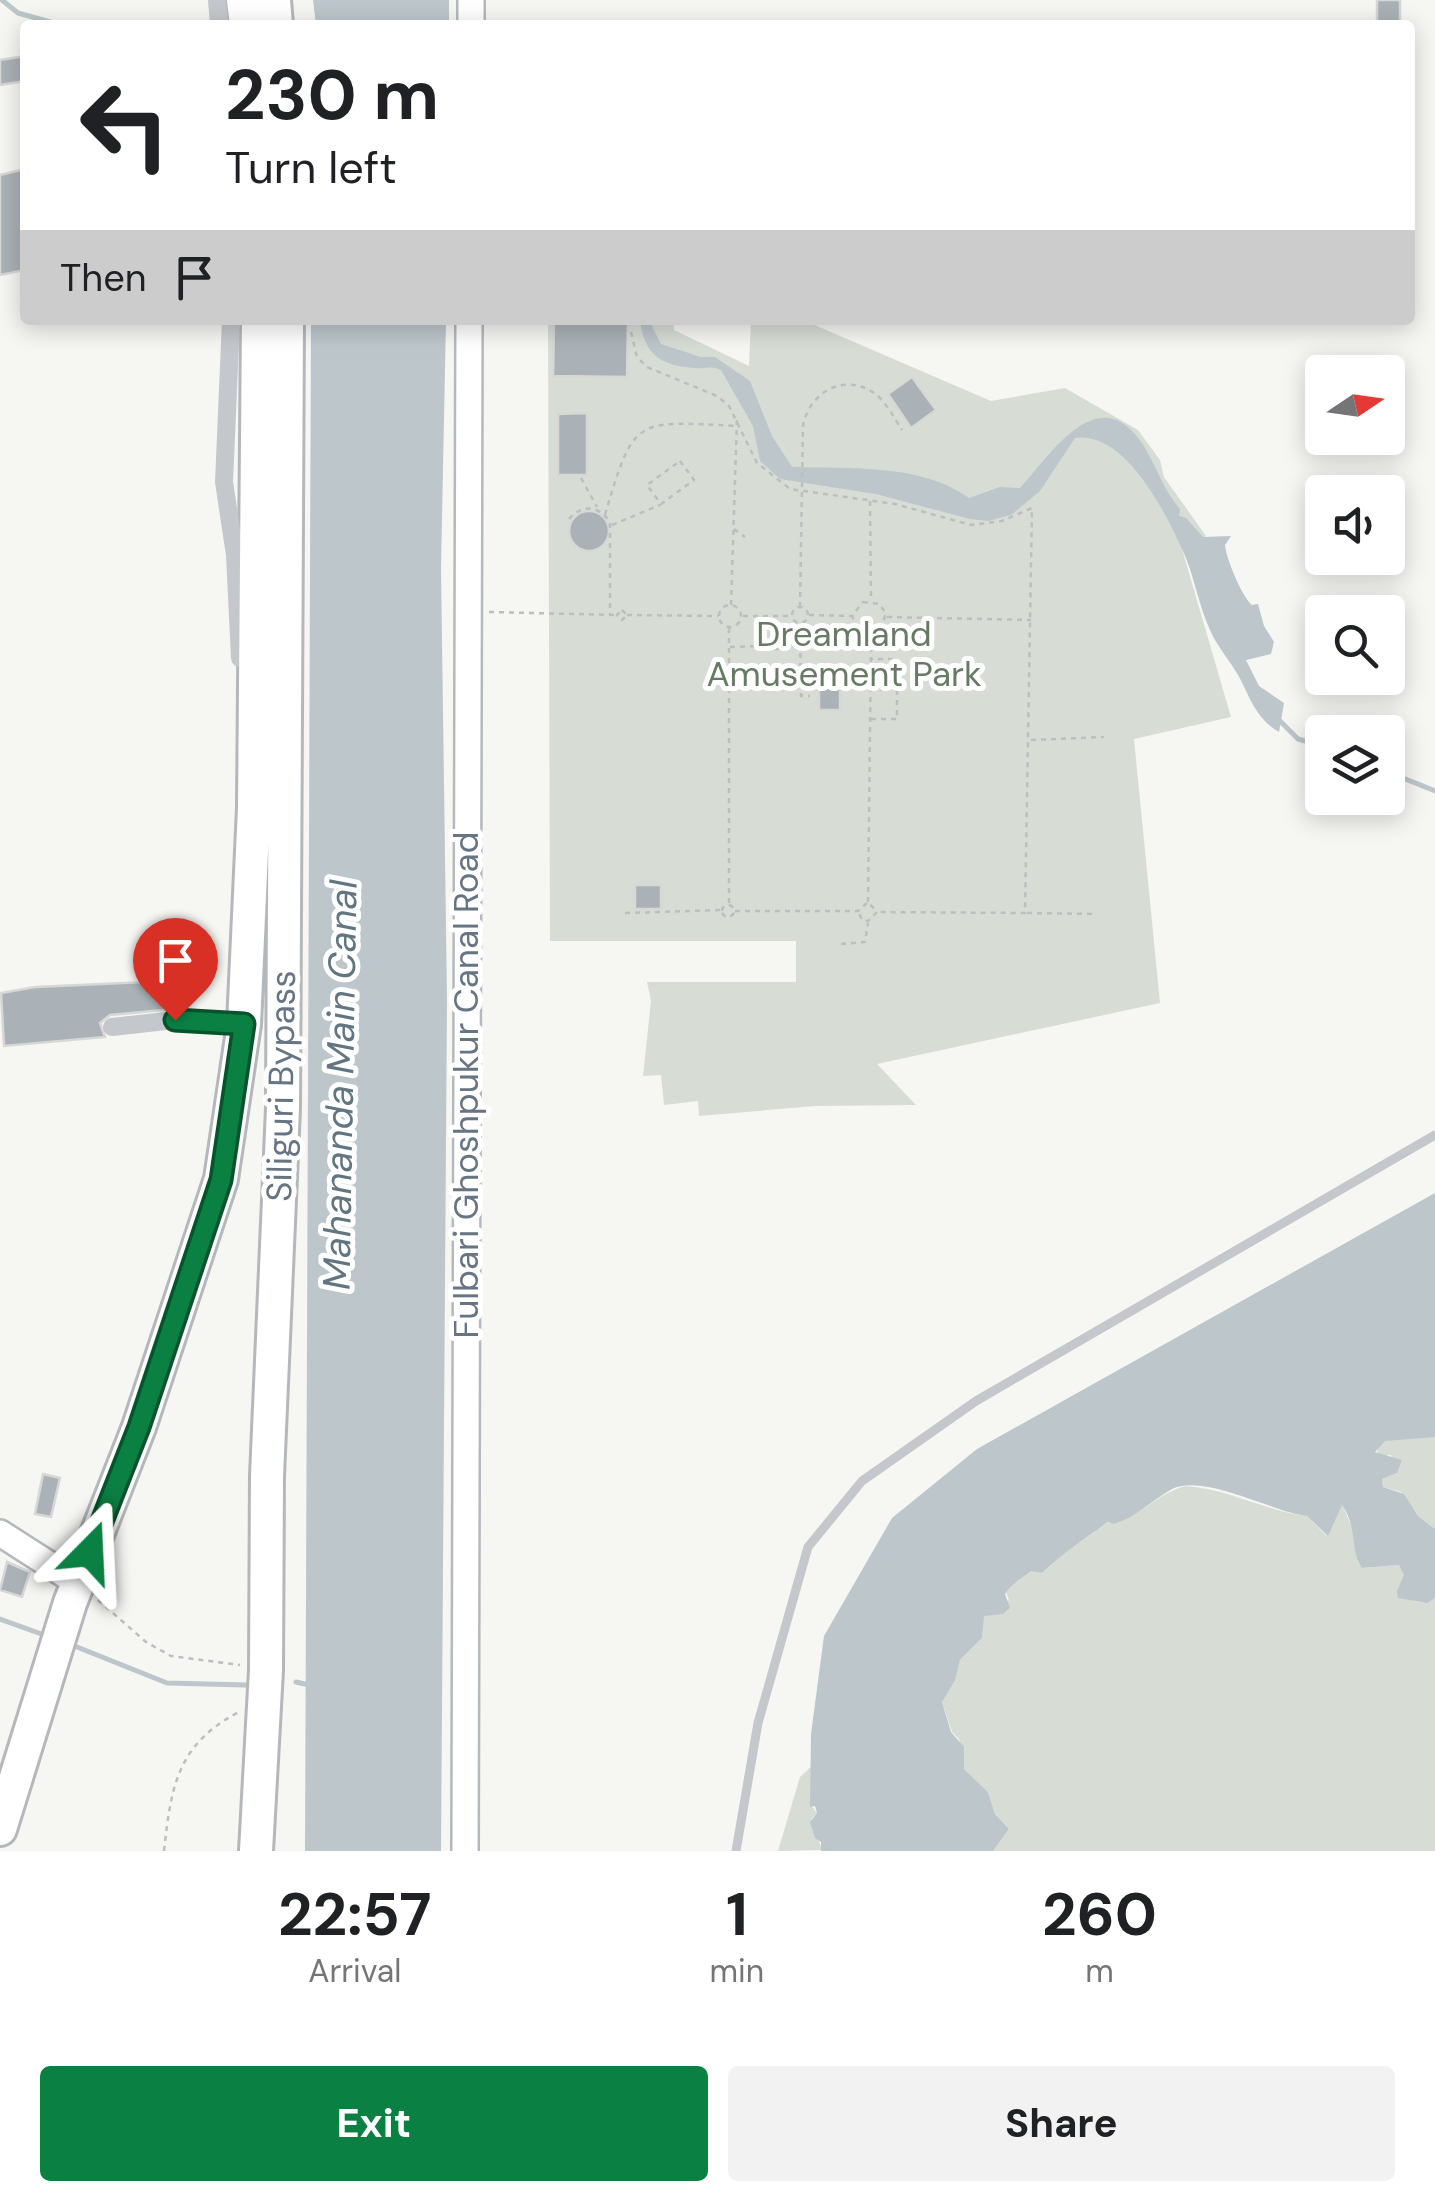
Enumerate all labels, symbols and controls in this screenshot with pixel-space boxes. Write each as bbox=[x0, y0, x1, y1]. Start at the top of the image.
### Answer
text: 230 m bbox=[225, 50, 439, 141]
icon: left bbox=[60, 60, 190, 190]
text: Turn left bbox=[225, 138, 397, 197]
icon: arrive bbox=[167, 250, 222, 305]
text: Then bbox=[60, 253, 147, 303]
north arrow bbox=[1305, 355, 1405, 455]
map controls bbox=[1305, 355, 1405, 815]
button: sound bbox=[1305, 475, 1405, 575]
button: search bbox=[1305, 595, 1405, 695]
park label: Dreamland Amusement Park bbox=[706, 611, 982, 697]
button: layers bbox=[1305, 715, 1405, 815]
street label: Fulbari Ghoshpukur Canal Road bbox=[443, 831, 489, 1339]
water label: Mahananda Main Canal bbox=[311, 879, 369, 1290]
pin bbox=[133, 918, 218, 1021]
icon: arrive bbox=[148, 933, 203, 988]
street label: Siliguri Bypass bbox=[256, 970, 306, 1202]
position arrow bbox=[38, 1500, 142, 1604]
text: 22:57 bbox=[278, 1875, 432, 1954]
text: 1 bbox=[726, 1875, 748, 1954]
text: 260 bbox=[1042, 1875, 1157, 1954]
text: Arrival bbox=[308, 1950, 401, 1992]
text: min bbox=[710, 1950, 764, 1992]
text: m bbox=[1085, 1950, 1114, 1992]
button: Exit bbox=[40, 2066, 708, 2181]
button: Share bbox=[728, 2066, 1395, 2181]

